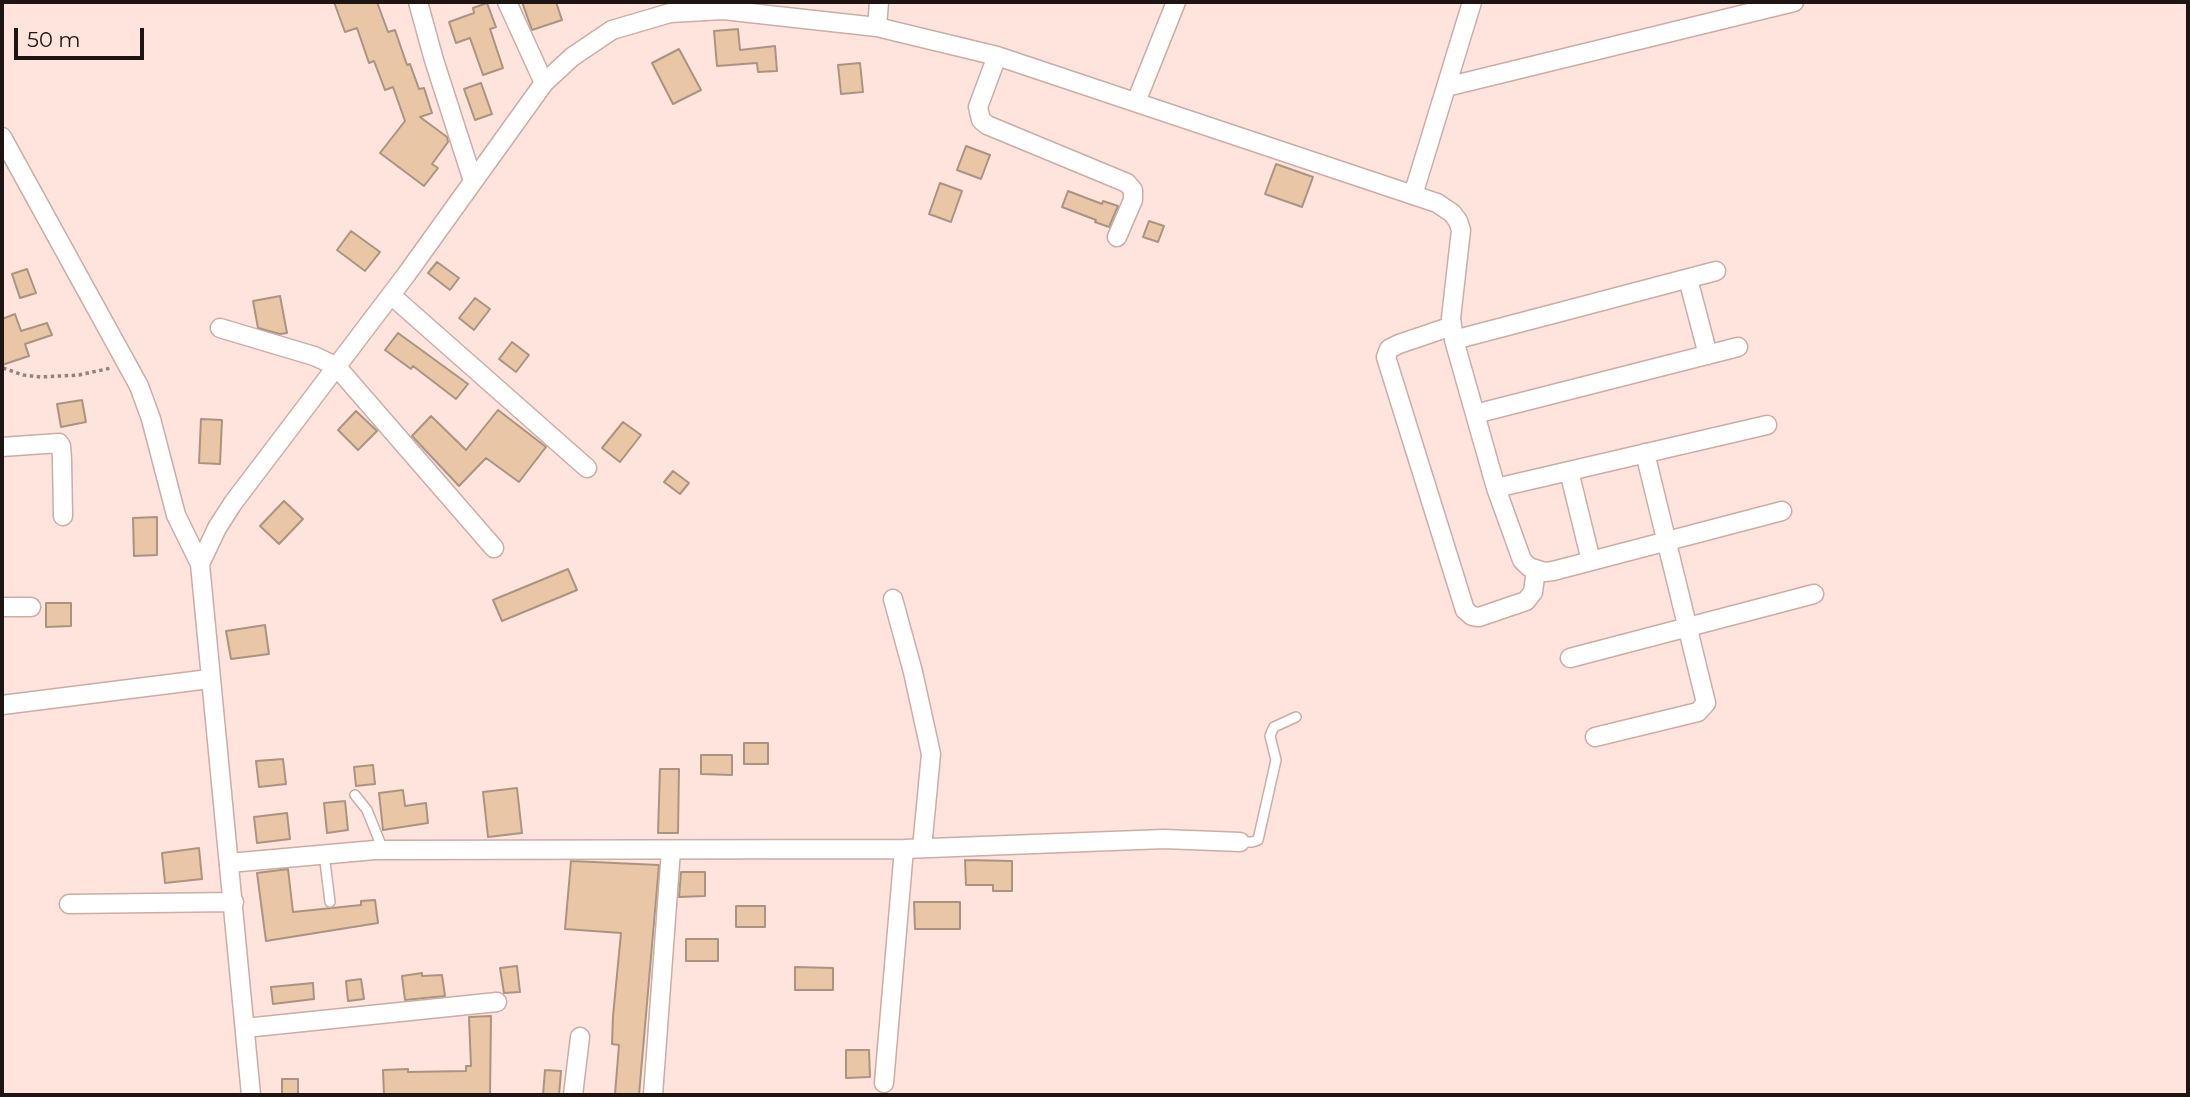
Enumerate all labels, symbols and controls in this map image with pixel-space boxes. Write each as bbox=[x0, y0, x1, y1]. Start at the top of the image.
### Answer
scale bar bbox=[18, 14, 147, 58]
text: 50 m bbox=[27, 27, 81, 52]

